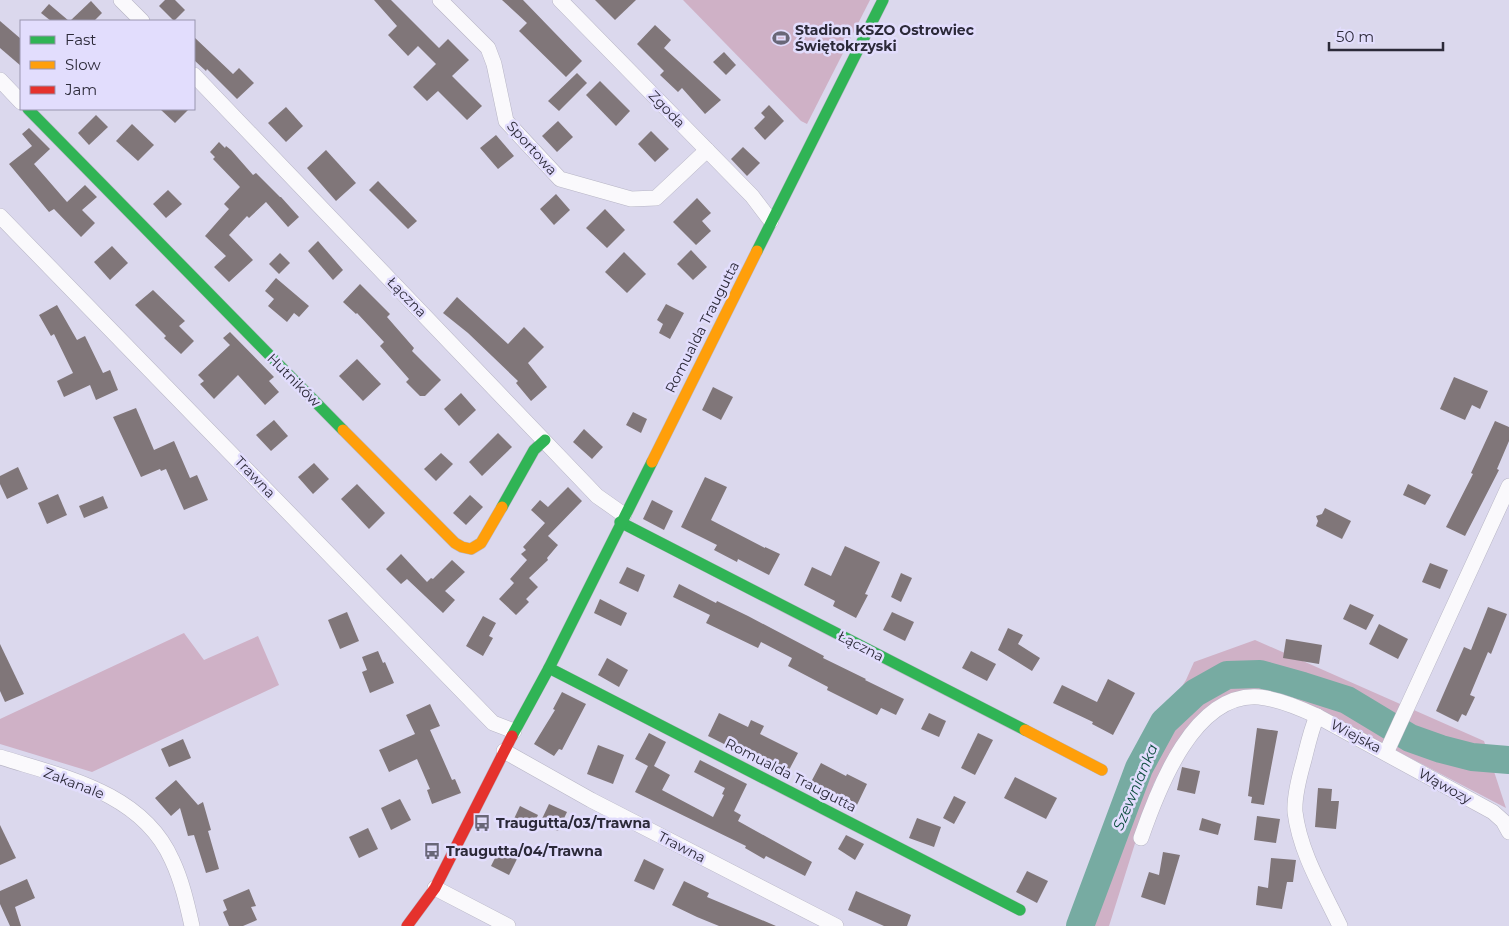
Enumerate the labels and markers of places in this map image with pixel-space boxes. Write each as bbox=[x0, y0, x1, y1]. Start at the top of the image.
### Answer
place label: Stadion KSZO Ostrowiec Świętokrzyski bbox=[795, 21, 975, 55]
sports icon: Stadion KSZO Ostrowiec Świętokrzyski bbox=[771, 28, 791, 48]
bus stop icon: Traugutta/03/Trawna bbox=[472, 813, 492, 833]
place label: Traugutta/03/Trawna bbox=[496, 814, 651, 832]
bus stop icon: Traugutta/04/Trawna bbox=[422, 841, 442, 861]
place label: Traugutta/04/Trawna bbox=[446, 842, 603, 860]

